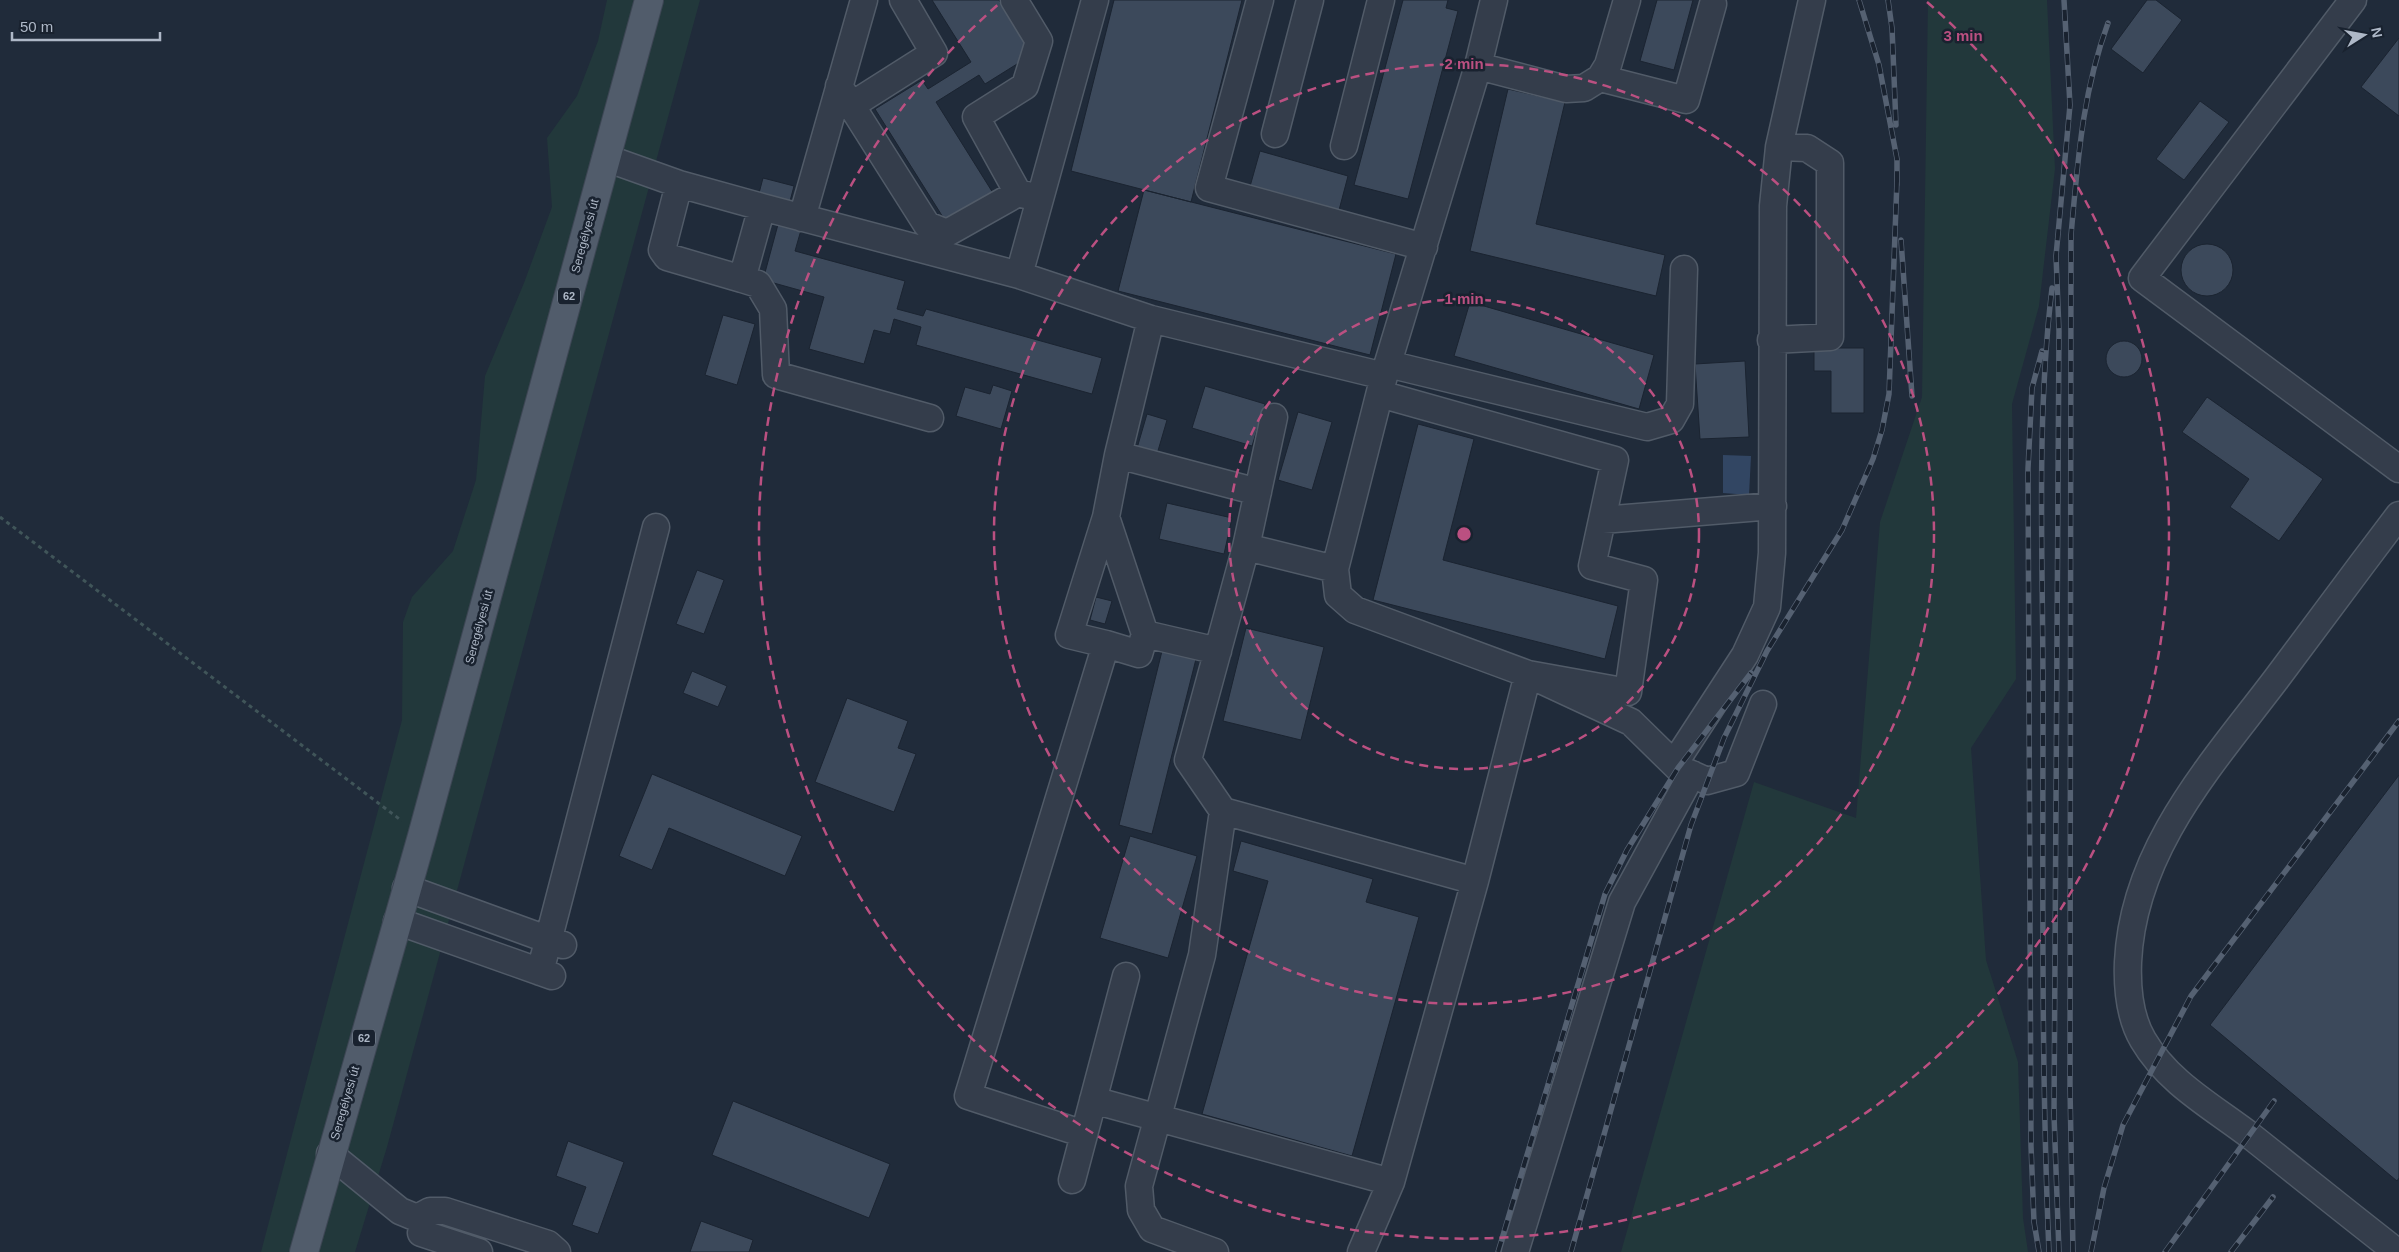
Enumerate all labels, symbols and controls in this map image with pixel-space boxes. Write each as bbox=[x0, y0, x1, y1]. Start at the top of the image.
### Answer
scale bar bbox=[12, 10, 160, 42]
north arrow bbox=[2339, 10, 2389, 60]
text: 50 m bbox=[20, 18, 53, 35]
text: N bbox=[2368, 26, 2386, 39]
text: 3 min bbox=[1943, 27, 1983, 44]
text: 2 min bbox=[1444, 55, 1484, 72]
street label: Seregélyesi út bbox=[568, 197, 602, 275]
road number: 62 bbox=[558, 288, 580, 304]
text: 1 min bbox=[1444, 290, 1484, 307]
centre of rings bbox=[1455, 525, 1473, 543]
street label: Seregélyesi út bbox=[462, 588, 496, 666]
road number: 62 bbox=[353, 1030, 375, 1046]
street label: Seregélyesi út bbox=[328, 1064, 362, 1141]

